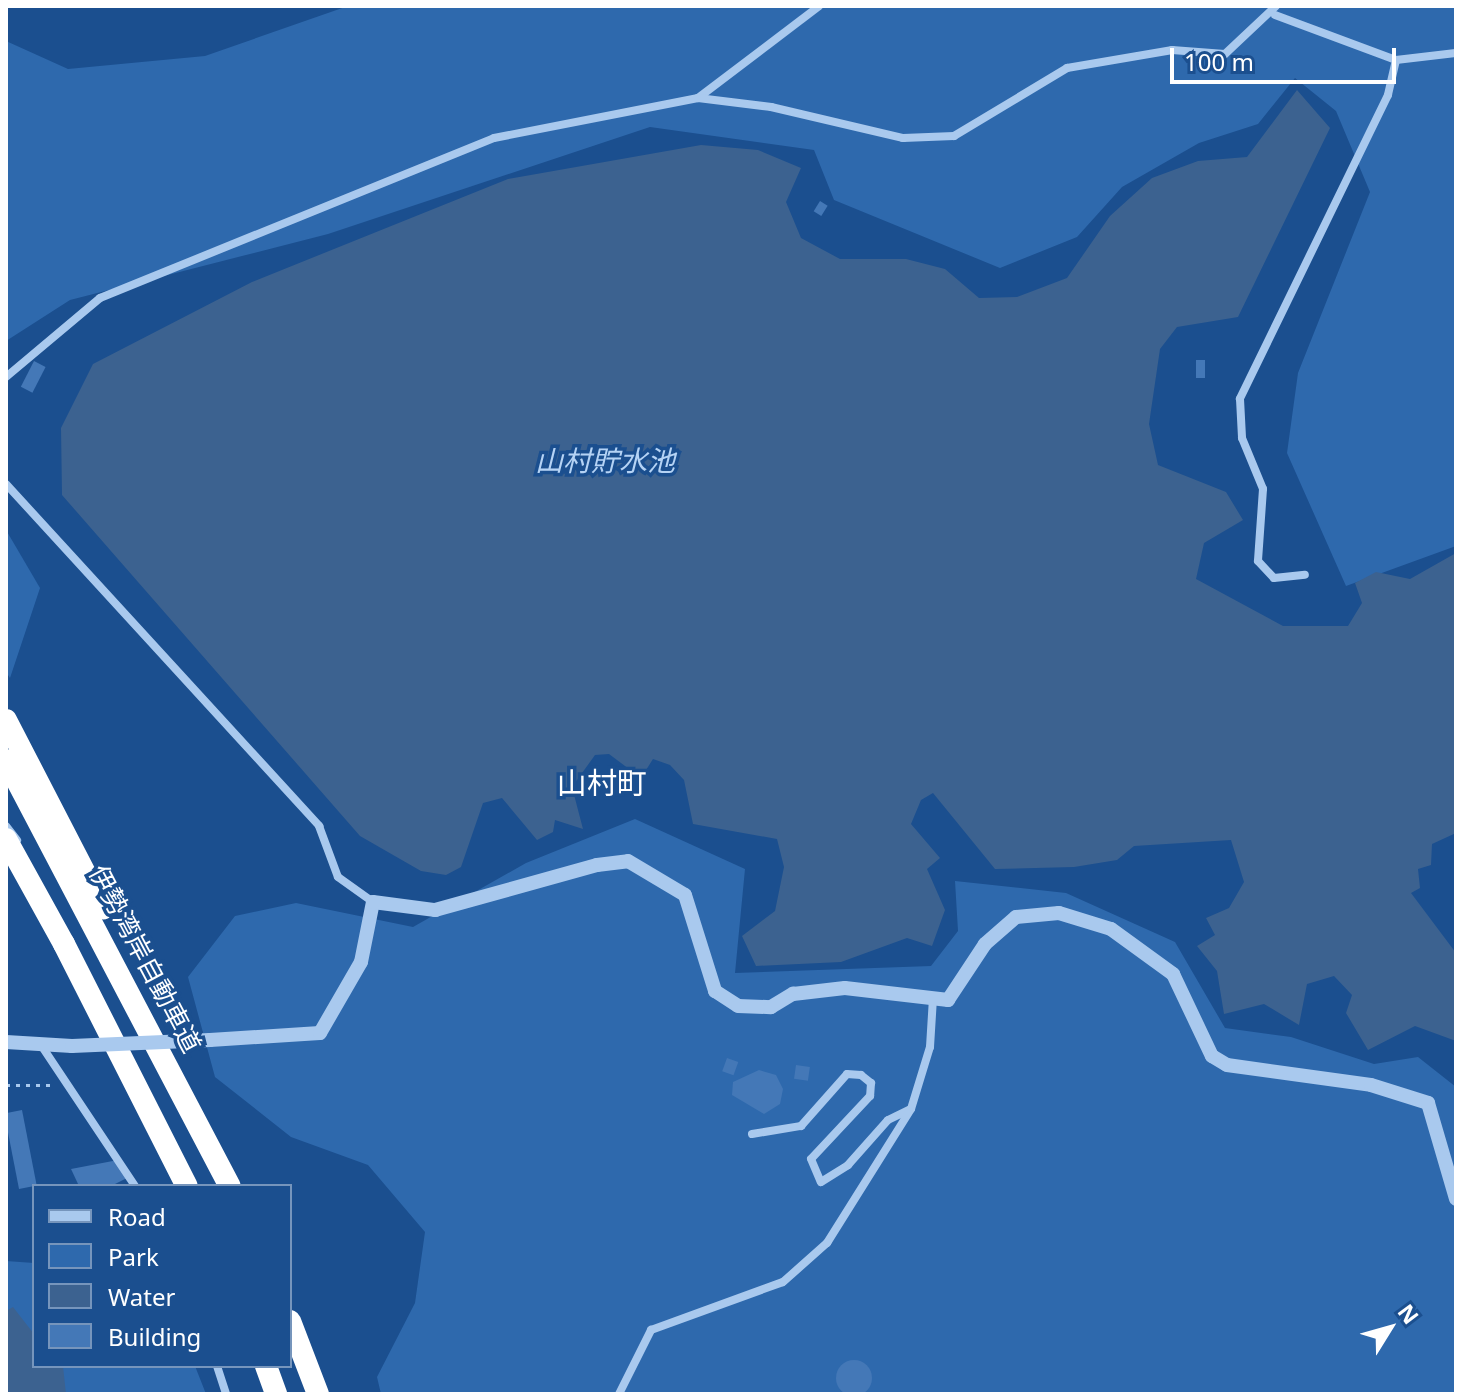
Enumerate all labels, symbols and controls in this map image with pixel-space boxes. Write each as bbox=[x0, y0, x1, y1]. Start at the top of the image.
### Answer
scale bar bbox=[1174, 32, 1400, 82]
text: 100 m bbox=[1184, 45, 1254, 78]
water label: 山村貯水池 bbox=[535, 443, 675, 477]
district label: 山村町 bbox=[557, 765, 647, 801]
street label: 伊勢湾岸自動車道 bbox=[82, 860, 208, 1058]
legend bbox=[32, 1184, 292, 1368]
text: Road bbox=[108, 1200, 166, 1233]
text: Park bbox=[108, 1240, 159, 1273]
text: Water bbox=[108, 1280, 175, 1313]
north arrow bbox=[1350, 1288, 1430, 1368]
text: N bbox=[1392, 1297, 1427, 1330]
text: Building bbox=[108, 1320, 201, 1353]

